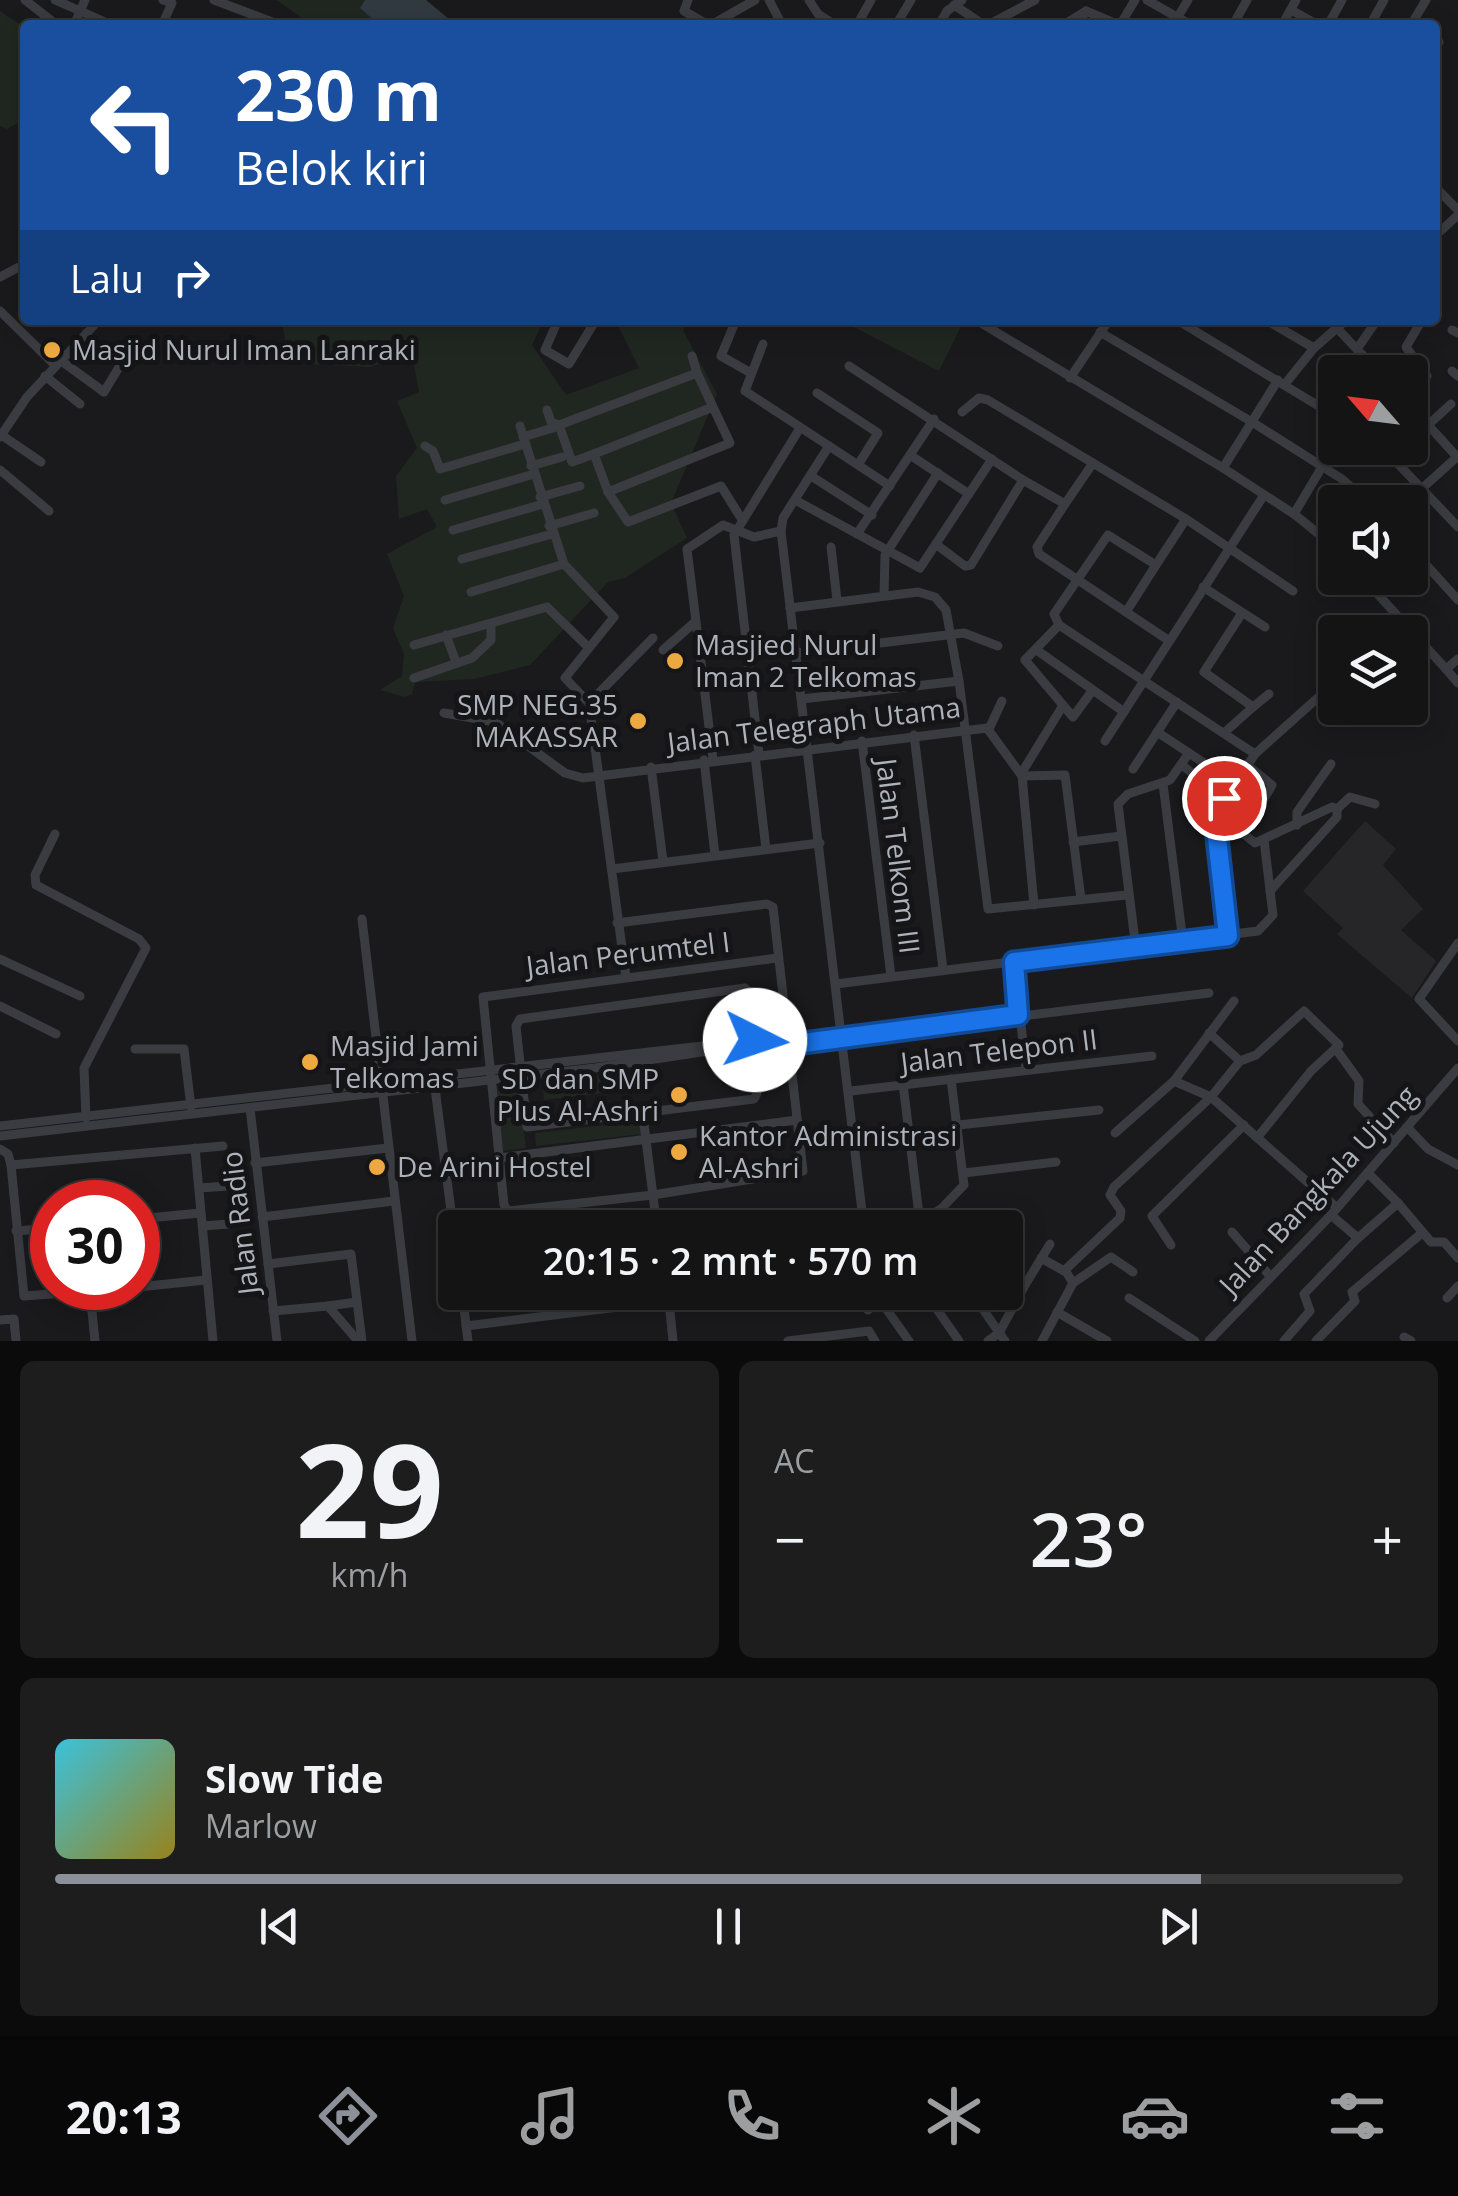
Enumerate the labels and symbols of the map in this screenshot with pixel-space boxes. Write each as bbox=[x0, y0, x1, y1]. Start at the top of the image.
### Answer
place label: Masjid Nurul Iman Lanraki bbox=[72, 330, 416, 368]
marker: Masjid Nurul Iman Lanraki bbox=[41, 339, 63, 361]
north arrow bbox=[1318, 355, 1428, 465]
place label: Masjied Nurul Iman 2 Telkomas bbox=[695, 625, 917, 695]
marker: Masjied Nurul Iman 2 Telkomas bbox=[664, 650, 686, 672]
place label: SMP NEG.35 MAKASSAR bbox=[457, 685, 618, 755]
street label: Jalan Telegraph Utama bbox=[662, 687, 963, 761]
marker: SMP NEG.35 MAKASSAR bbox=[627, 710, 649, 732]
street label: Jalan Telkom III bbox=[868, 753, 930, 956]
pin bbox=[1182, 756, 1267, 841]
street label: Jalan Perumtel I bbox=[521, 922, 732, 985]
position arrow bbox=[703, 988, 807, 1092]
street label: Jalan Telepon II bbox=[895, 1019, 1100, 1081]
place label: Masjid Jami Telkomas bbox=[330, 1026, 479, 1096]
marker: Masjid Jami Telkomas bbox=[299, 1051, 321, 1073]
place label: SD dan SMP Plus Al-Ashri bbox=[497, 1059, 659, 1129]
street label: Jalan Bangkala Ujung bbox=[1208, 1076, 1424, 1304]
marker: SD dan SMP Plus Al-Ashri bbox=[668, 1084, 690, 1106]
place label: Kantor Administrasi Al-Ashri bbox=[699, 1116, 957, 1186]
marker: Kantor Administrasi Al-Ashri bbox=[668, 1141, 690, 1163]
place label: De Arini Hostel bbox=[397, 1147, 592, 1185]
street label: Jalan Radio bbox=[211, 1149, 267, 1300]
marker: De Arini Hostel bbox=[366, 1156, 388, 1178]
speed limit sign: 30 bbox=[30, 1180, 160, 1310]

